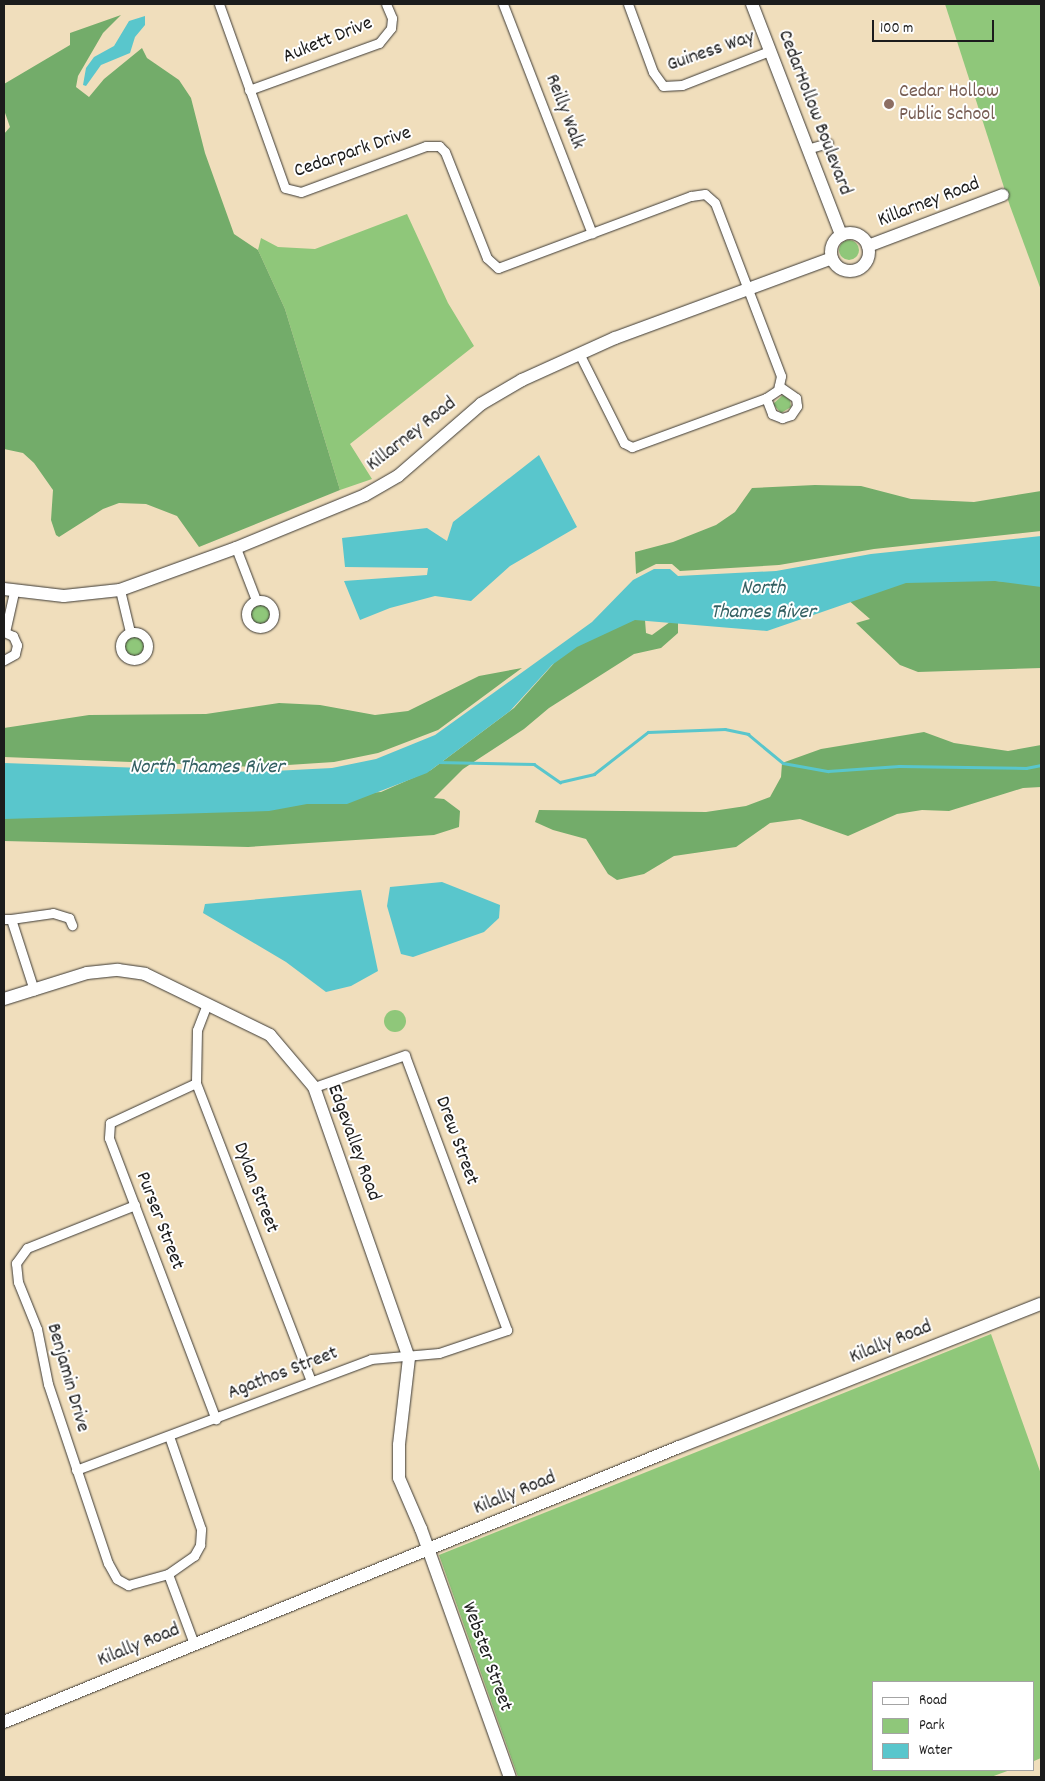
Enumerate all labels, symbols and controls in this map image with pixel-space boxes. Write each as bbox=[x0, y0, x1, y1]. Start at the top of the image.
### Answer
scale bar bbox=[875, 10, 998, 42]
street label: Aukett Drive bbox=[280, 12, 376, 70]
text: 100 m bbox=[880, 18, 913, 40]
street label: Guiness Way bbox=[664, 26, 758, 78]
street label: CedarHollow Boulevard bbox=[771, 27, 857, 199]
street label: Reilly Walk bbox=[539, 71, 589, 153]
place label: Cedar Hollow Public School bbox=[899, 80, 999, 127]
marker: Cedar Hollow Public School bbox=[883, 98, 895, 110]
street label: Cedarpark Drive bbox=[291, 122, 415, 184]
street label: Killarney Road bbox=[875, 173, 983, 233]
street label: Killarney Road bbox=[362, 393, 462, 477]
water label: North Thames River bbox=[710, 576, 816, 626]
water label: North Thames River bbox=[130, 755, 284, 781]
street label: Edgevalley Road bbox=[321, 1082, 385, 1204]
street label: Drew Street bbox=[429, 1093, 483, 1189]
street label: Dylan Street bbox=[227, 1139, 283, 1237]
street label: Purser Street bbox=[129, 1169, 189, 1273]
street label: Kilally Road bbox=[846, 1316, 936, 1370]
street label: Benjamin Drive bbox=[40, 1321, 94, 1435]
street label: Agathos Street bbox=[225, 1342, 341, 1406]
street label: Kilally Road bbox=[470, 1467, 560, 1521]
street label: Webster Street bbox=[455, 1599, 517, 1715]
street label: Kilally Road bbox=[94, 1619, 184, 1673]
legend bbox=[872, 1681, 1035, 1771]
text: Road bbox=[919, 1690, 947, 1712]
text: Park bbox=[919, 1715, 945, 1737]
text: Water bbox=[919, 1740, 952, 1762]

